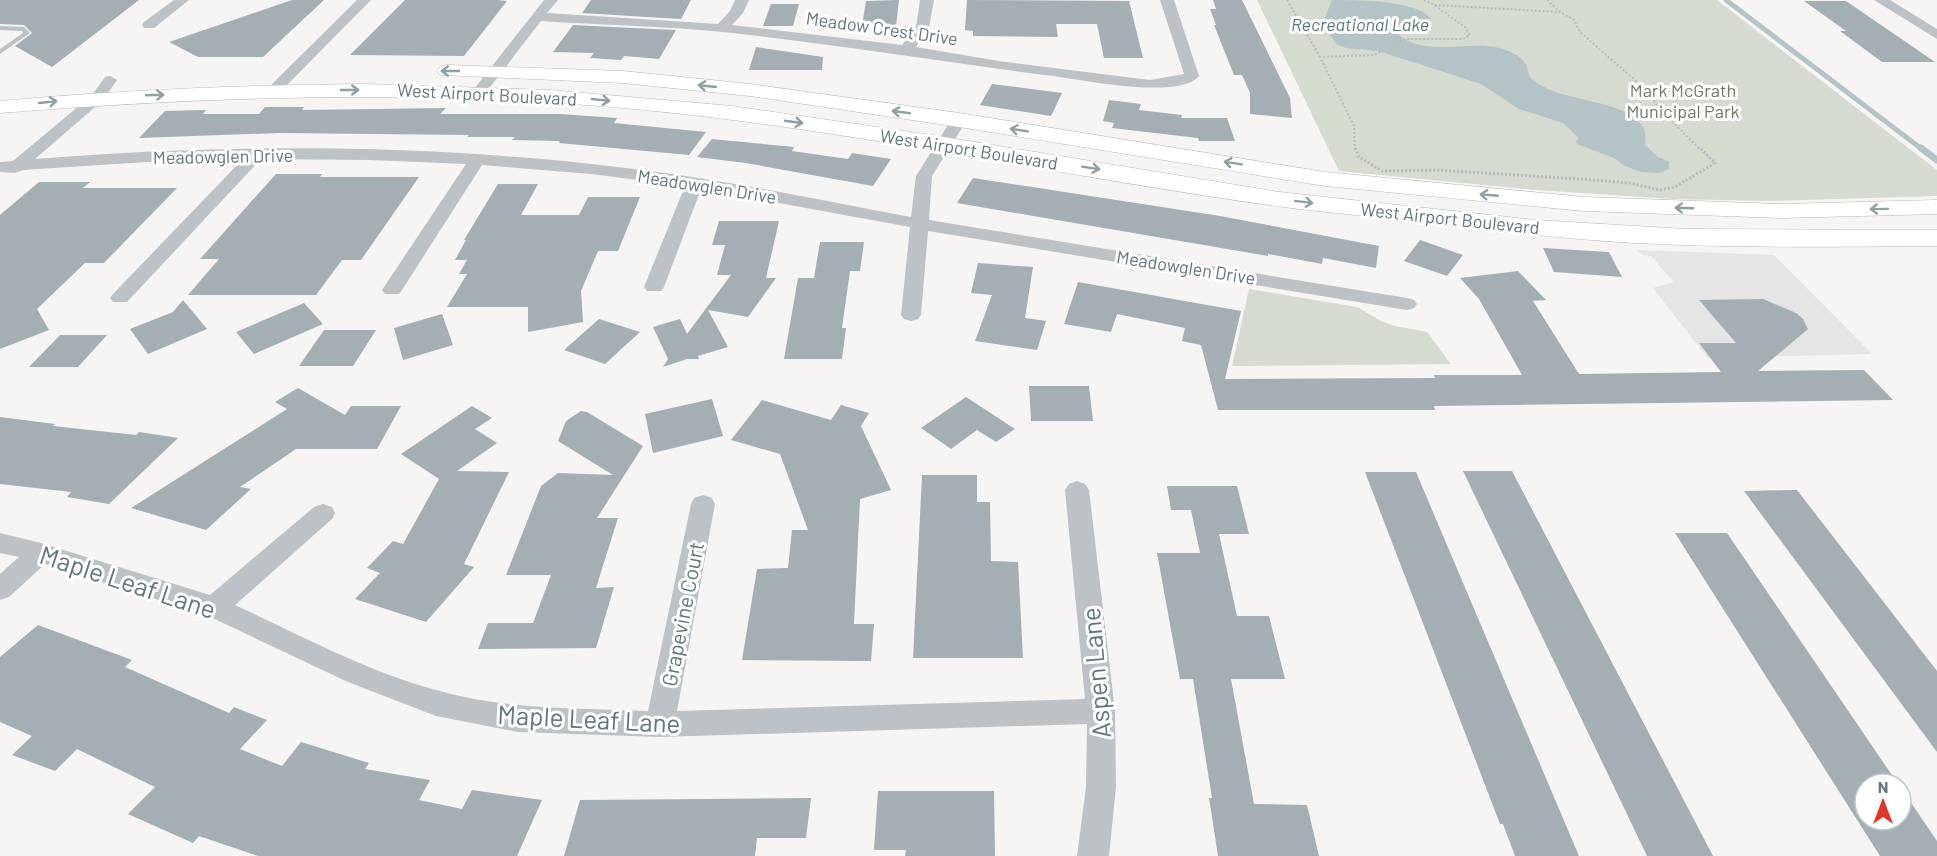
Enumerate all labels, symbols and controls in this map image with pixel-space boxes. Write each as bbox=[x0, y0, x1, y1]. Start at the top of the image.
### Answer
street label: Meadow Crest Drive bbox=[805, 6, 959, 50]
water label: Recreational Lake bbox=[1291, 13, 1429, 35]
one-way arrow bbox=[441, 65, 461, 77]
street label: West Airport Boulevard bbox=[397, 78, 577, 110]
park label: Mark McGrath Municipal Park bbox=[1626, 79, 1740, 122]
one-way arrow bbox=[698, 80, 718, 91]
one-way arrow bbox=[340, 84, 360, 96]
one-way arrow bbox=[145, 90, 165, 101]
one-way arrow bbox=[590, 95, 610, 106]
one-way arrow bbox=[38, 96, 58, 107]
one-way arrow bbox=[891, 106, 911, 117]
one-way arrow bbox=[784, 117, 804, 128]
street label: West Airport Boulevard bbox=[878, 124, 1060, 174]
one-way arrow bbox=[1010, 124, 1030, 135]
street label: Meadowglen Drive bbox=[153, 144, 293, 168]
one-way arrow bbox=[1224, 157, 1244, 168]
one-way arrow bbox=[1080, 163, 1100, 174]
street label: Meadowglen Drive bbox=[636, 164, 778, 208]
one-way arrow bbox=[1480, 189, 1500, 200]
one-way arrow bbox=[1294, 196, 1314, 207]
street label: West Airport Boulevard bbox=[1359, 198, 1541, 238]
one-way arrow bbox=[1674, 202, 1694, 214]
one-way arrow bbox=[1869, 203, 1889, 214]
street label: Meadowglen Drive bbox=[1115, 245, 1257, 289]
street label: Maple Leaf Lane bbox=[36, 538, 220, 624]
street label: Grapevine Court bbox=[656, 540, 708, 688]
street label: Aspen Lane bbox=[1074, 606, 1116, 740]
street label: Maple Leaf Lane bbox=[497, 698, 681, 738]
north arrow bbox=[1853, 772, 1913, 832]
text: N bbox=[1878, 777, 1888, 796]

